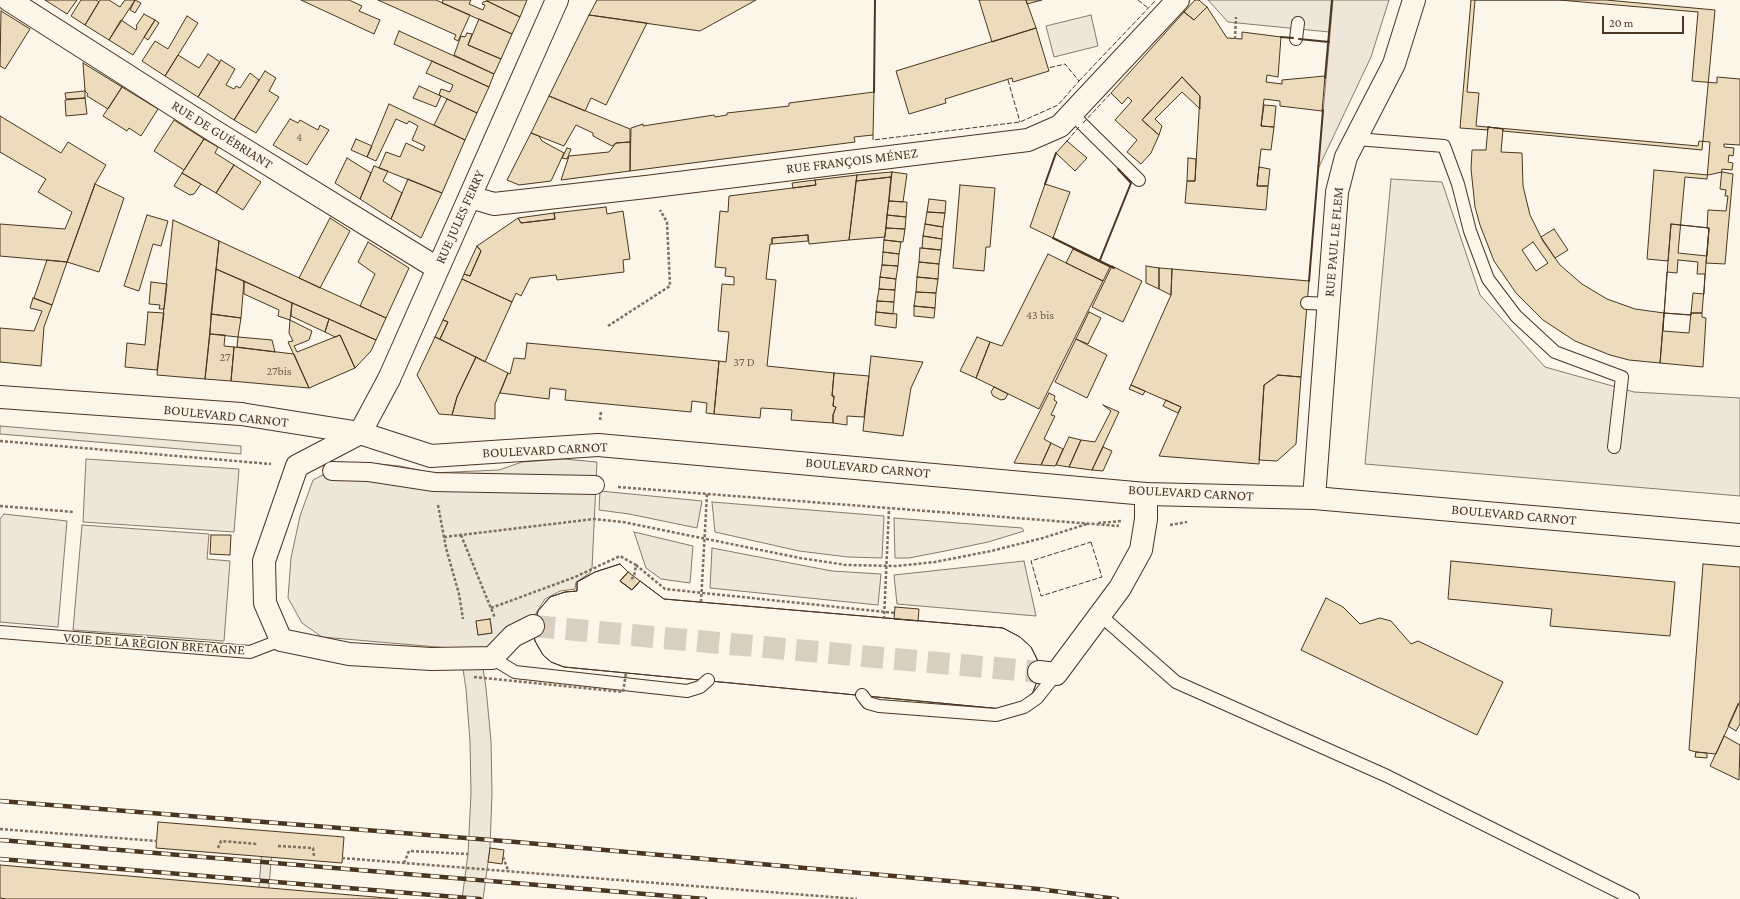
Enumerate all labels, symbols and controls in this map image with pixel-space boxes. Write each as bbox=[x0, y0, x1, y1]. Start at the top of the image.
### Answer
scale bar bbox=[1604, 8, 1686, 34]
text: 20 m bbox=[1609, 16, 1633, 30]
street label: RUE DE GUÉBRIANT bbox=[168, 97, 276, 173]
house number: 4 bbox=[296, 130, 302, 144]
street label: RUE FRANÇOIS MÉNEZ bbox=[785, 145, 919, 177]
street label: RUE JULES FERRY bbox=[432, 167, 488, 267]
street label: RUE PAUL LE FLEM bbox=[1321, 186, 1347, 298]
house number: 43 bis bbox=[1026, 308, 1054, 322]
house number: 27 bbox=[219, 350, 231, 364]
house number: 37 D bbox=[733, 355, 755, 369]
house number: 27bis bbox=[266, 364, 292, 378]
street label: BOULEVARD CARNOT bbox=[163, 401, 289, 431]
street label: BOULEVARD CARNOT bbox=[482, 438, 608, 462]
street label: BOULEVARD CARNOT bbox=[805, 454, 931, 482]
street label: BOULEVARD CARNOT bbox=[1128, 481, 1254, 505]
street label: BOULEVARD CARNOT bbox=[1451, 501, 1577, 529]
street label: VOIE DE LA RÉGION BRETAGNE bbox=[63, 629, 245, 659]

